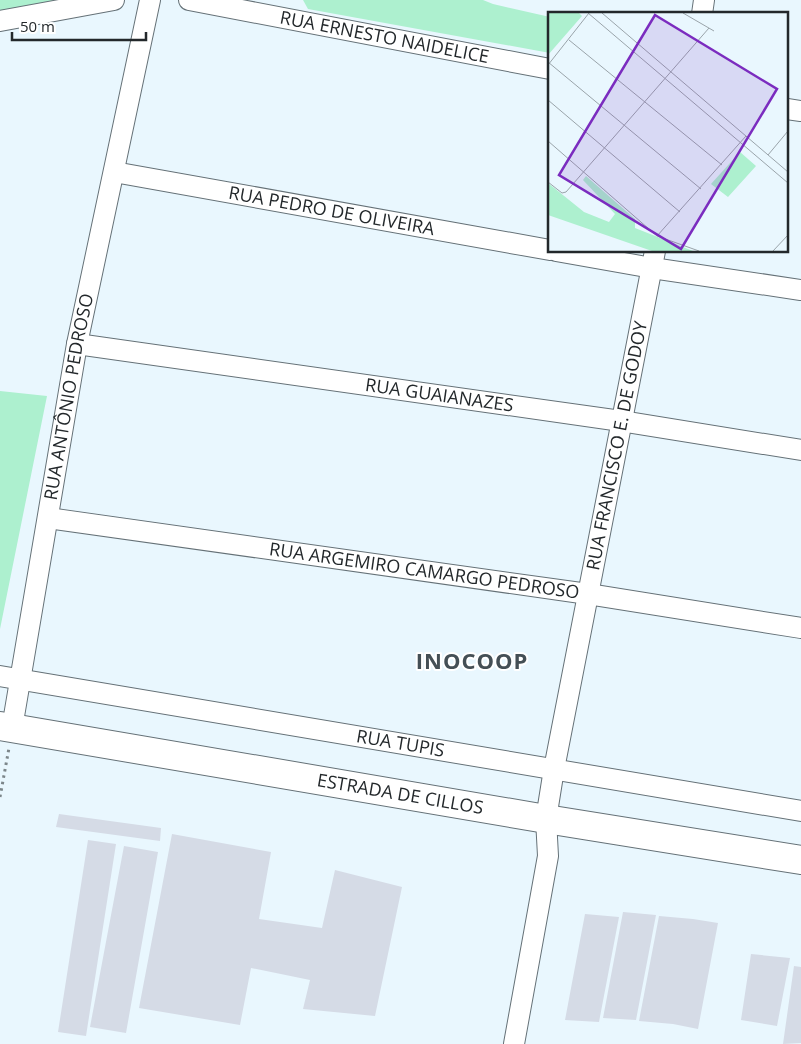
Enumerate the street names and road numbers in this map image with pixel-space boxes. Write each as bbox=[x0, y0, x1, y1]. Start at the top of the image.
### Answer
street label: RUA ERNESTO NAIDELICE bbox=[278, 5, 491, 68]
street label: RUA PEDRO DE OLIVEIRA bbox=[227, 180, 437, 240]
street label: RUA ANTÔNIO PEDROSO bbox=[38, 291, 98, 502]
street label: RUA FRANCISCO E. DE GODOY bbox=[580, 318, 652, 572]
street label: RUA GUAIANAZES bbox=[364, 372, 515, 417]
street label: RUA ARGEMIRO CAMARGO PEDROSO bbox=[268, 536, 581, 604]
street label: RUA TUPIS bbox=[355, 723, 447, 762]
street label: ESTRADA DE CILLOS bbox=[315, 767, 485, 819]

